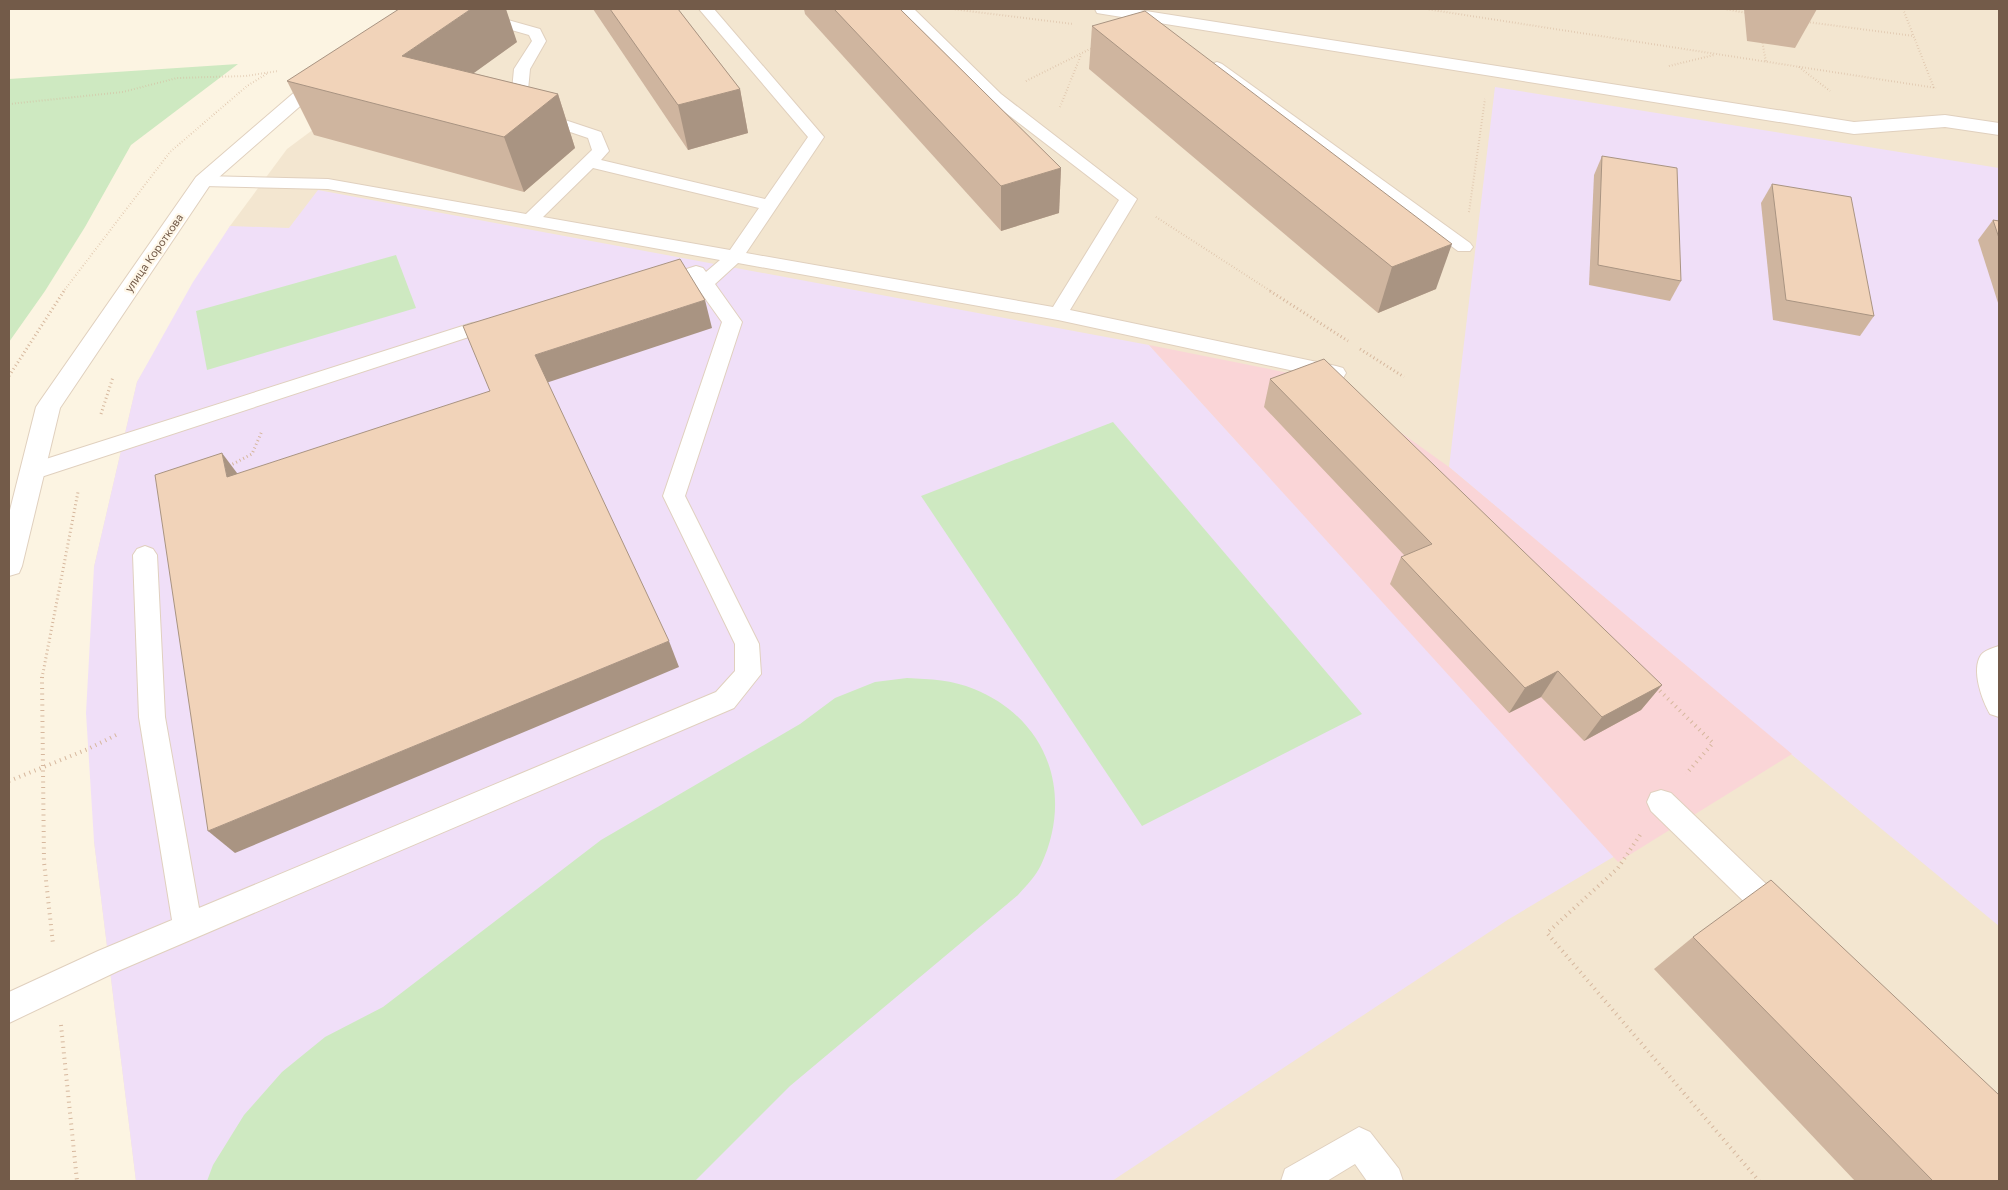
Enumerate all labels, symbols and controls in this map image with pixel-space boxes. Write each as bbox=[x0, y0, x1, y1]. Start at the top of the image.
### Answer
street label: улица Короткова bbox=[122, 211, 186, 294]

